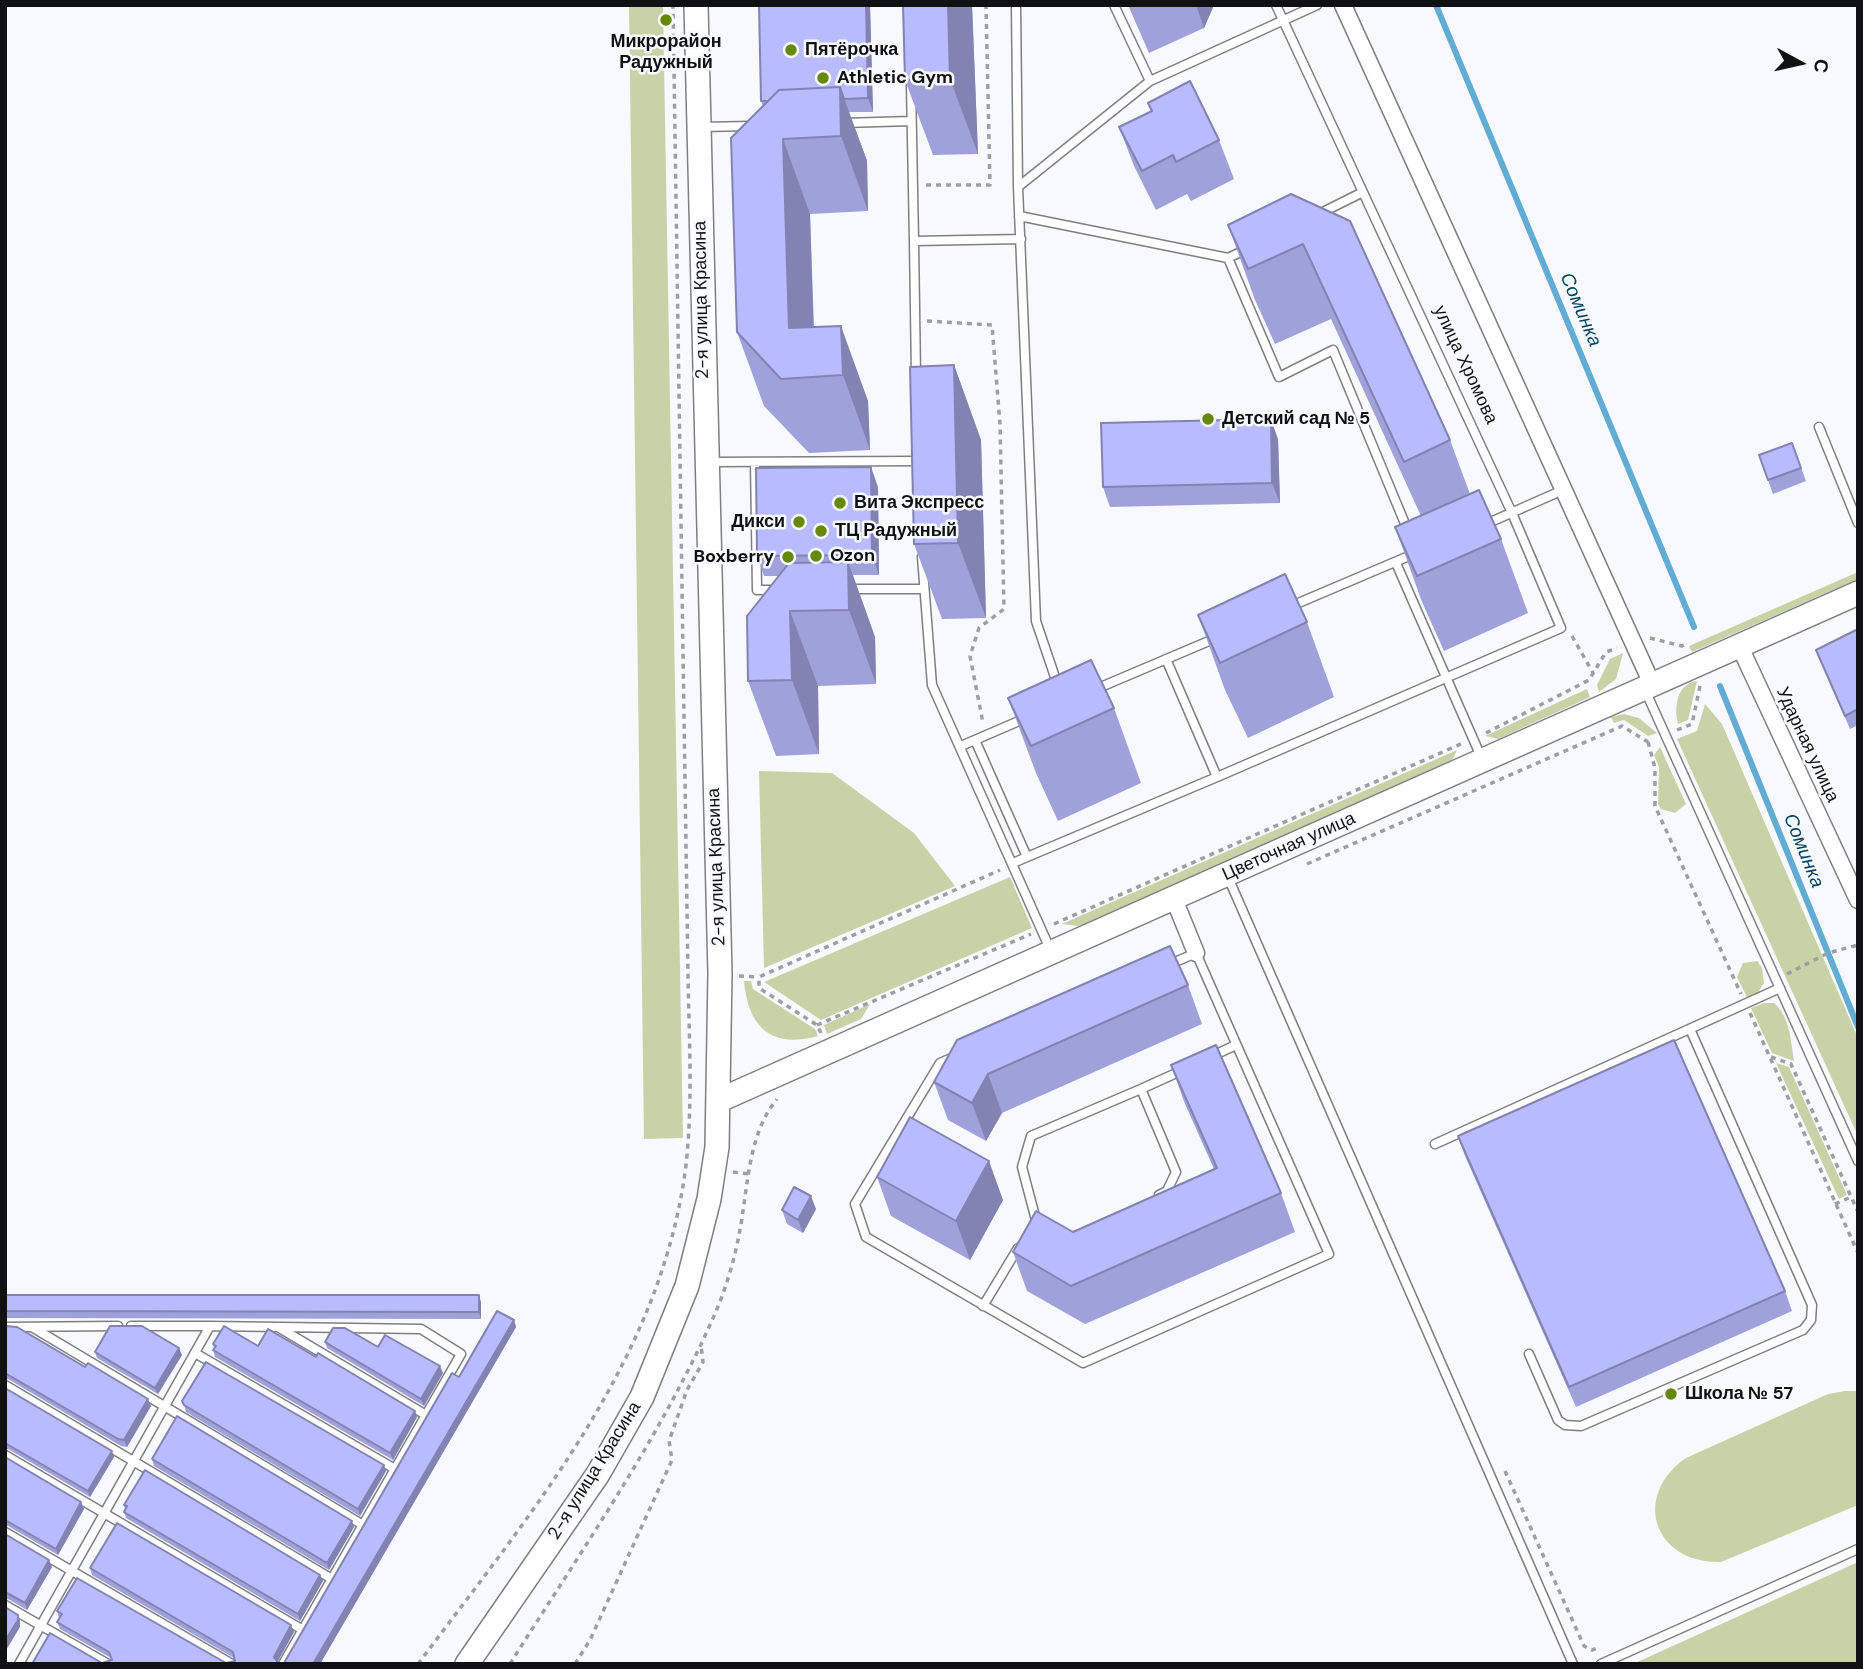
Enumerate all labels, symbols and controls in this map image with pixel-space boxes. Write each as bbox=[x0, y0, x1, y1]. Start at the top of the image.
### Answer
marker: Микрорайон Радужный bbox=[658, 12, 674, 28]
north arrow bbox=[1765, 28, 1835, 98]
place label: Микрорайон Радужный bbox=[611, 31, 721, 74]
place label: Пятёрочка bbox=[805, 39, 898, 61]
marker: Пятёрочка bbox=[783, 42, 799, 58]
text: С bbox=[1808, 57, 1835, 75]
place label: Athletic Gym bbox=[837, 67, 953, 89]
marker: Athletic Gym bbox=[815, 70, 831, 86]
street label: 2-я улица Красина bbox=[690, 221, 714, 379]
water label: Соминка bbox=[1554, 270, 1606, 350]
street label: улица Хромова bbox=[1428, 302, 1502, 428]
place label: Детский сад № 5 bbox=[1222, 408, 1370, 430]
marker: Детский сад № 5 bbox=[1200, 411, 1216, 427]
place label: Вита Экспресс bbox=[854, 492, 984, 514]
marker: Вита Экспресс bbox=[832, 495, 848, 511]
place label: Дикси bbox=[731, 511, 785, 533]
marker: Дикси bbox=[791, 514, 807, 530]
place label: ТЦ Радужный bbox=[835, 520, 957, 542]
marker: ТЦ Радужный bbox=[813, 523, 829, 539]
place label: Ozon bbox=[830, 545, 875, 567]
place label: Boxberry bbox=[694, 546, 774, 568]
marker: Ozon bbox=[808, 548, 824, 564]
marker: Boxberry bbox=[780, 549, 796, 565]
street label: Ударная улица bbox=[1771, 684, 1843, 806]
street label: 2-я улица Красина bbox=[703, 787, 731, 947]
street label: Цветочная улица bbox=[1219, 808, 1359, 886]
water label: Соминка bbox=[1778, 811, 1828, 891]
place label: Школа № 57 bbox=[1685, 1383, 1793, 1405]
marker: Школа № 57 bbox=[1663, 1386, 1679, 1402]
street label: 2-я улица Красина bbox=[544, 1398, 646, 1544]

